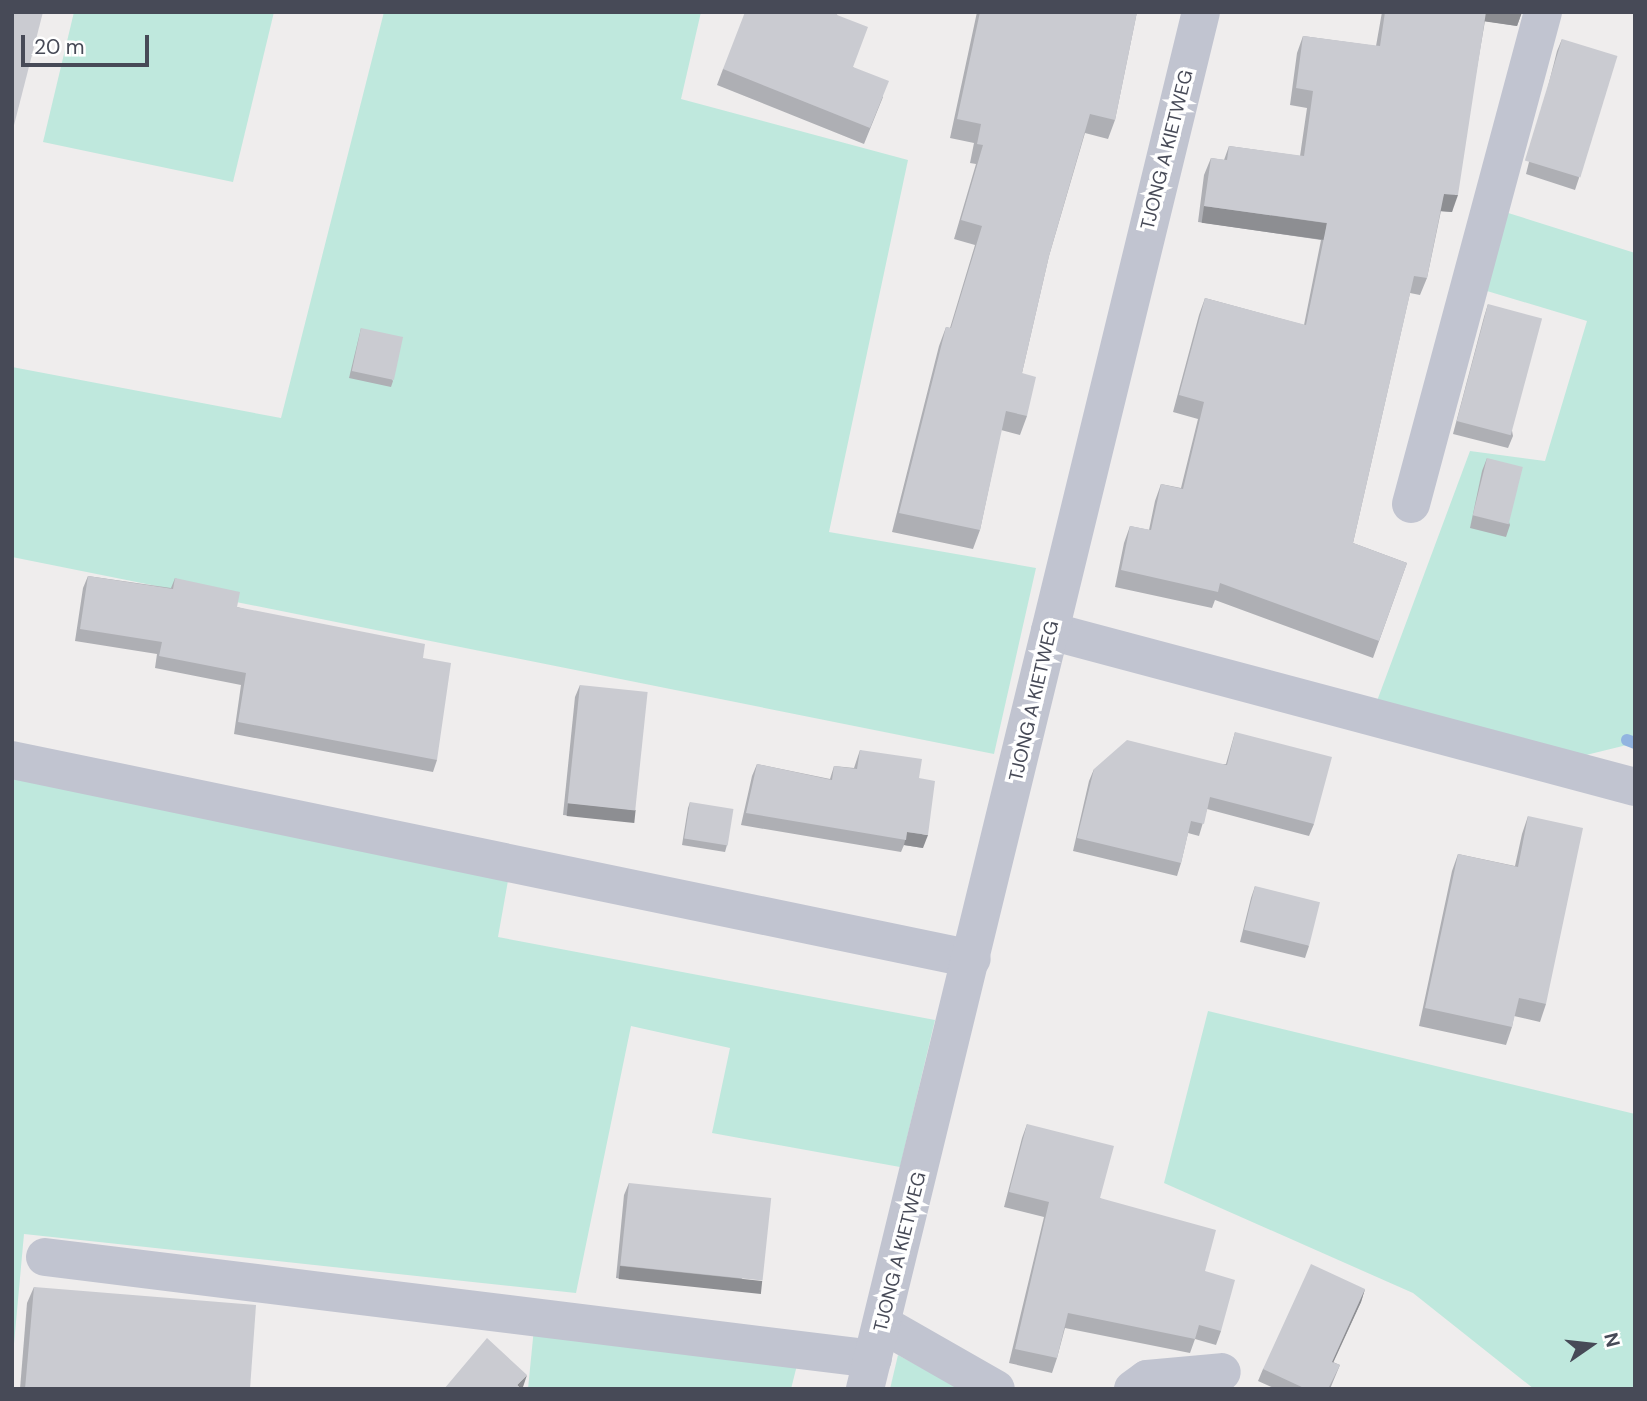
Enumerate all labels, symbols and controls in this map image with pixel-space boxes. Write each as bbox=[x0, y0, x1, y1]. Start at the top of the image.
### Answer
scale bar bbox=[24, 21, 152, 65]
text: 20 m bbox=[34, 33, 85, 61]
street label: TJONG A KIETWEG bbox=[1136, 68, 1198, 232]
street label: TJONG A KIETWEG bbox=[1004, 619, 1064, 783]
street label: TJONG A KIETWEG bbox=[869, 1170, 931, 1334]
north arrow bbox=[1556, 1310, 1626, 1380]
text: N bbox=[1598, 1330, 1626, 1350]

